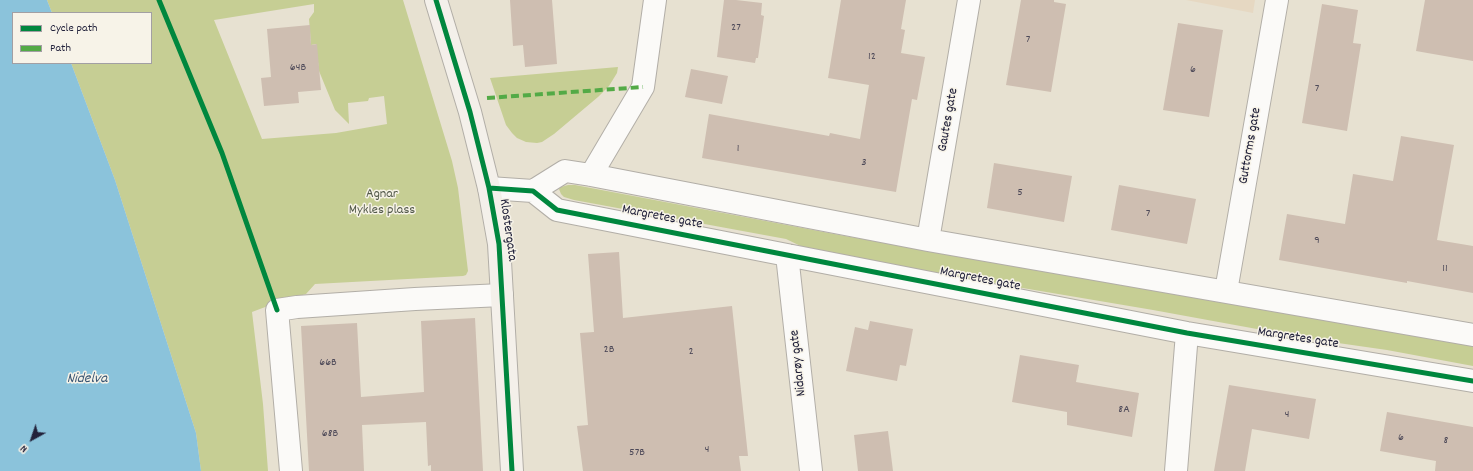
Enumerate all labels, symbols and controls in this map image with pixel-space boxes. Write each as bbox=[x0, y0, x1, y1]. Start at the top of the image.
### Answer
legend bbox=[12, 12, 152, 64]
text: Cycle path bbox=[50, 20, 98, 37]
house number: 27 bbox=[731, 21, 741, 35]
house number: 7 bbox=[1026, 33, 1030, 47]
text: Path bbox=[50, 40, 71, 57]
house number: 12 bbox=[868, 50, 876, 64]
house number: 64B bbox=[290, 61, 306, 75]
house number: 6 bbox=[1190, 63, 1196, 77]
house number: 7 bbox=[1315, 82, 1319, 96]
street label: Gautes gate bbox=[935, 87, 963, 153]
street label: Guttorms gate bbox=[1236, 106, 1266, 186]
house number: 1 bbox=[737, 142, 739, 156]
house number: 3 bbox=[861, 156, 867, 170]
house number: 5 bbox=[1017, 186, 1023, 200]
park label: Agnar Mykles plass bbox=[349, 187, 415, 220]
street label: Klostergata bbox=[494, 198, 520, 262]
street label: Margretes gate bbox=[620, 202, 704, 234]
house number: 7 bbox=[1146, 207, 1150, 221]
house number: 9 bbox=[1314, 234, 1320, 248]
house number: 11 bbox=[1442, 262, 1448, 276]
street label: Margretes gate bbox=[938, 264, 1022, 296]
street label: Margretes gate bbox=[1256, 324, 1340, 354]
street label: Nidarøy gate bbox=[787, 329, 811, 397]
house number: 2B bbox=[604, 343, 614, 357]
house number: 2 bbox=[688, 345, 694, 359]
house number: 66B bbox=[319, 356, 337, 370]
water label: Nidelva bbox=[67, 371, 107, 389]
house number: 8A bbox=[1118, 403, 1130, 417]
house number: 4 bbox=[1285, 408, 1289, 422]
north arrow bbox=[12, 419, 52, 459]
house number: 68B bbox=[322, 427, 338, 441]
house number: 6 bbox=[1398, 431, 1404, 445]
house number: 8 bbox=[1444, 434, 1448, 448]
text: N bbox=[17, 440, 32, 456]
house number: 4 bbox=[705, 443, 709, 457]
house number: 57B bbox=[629, 446, 645, 460]

